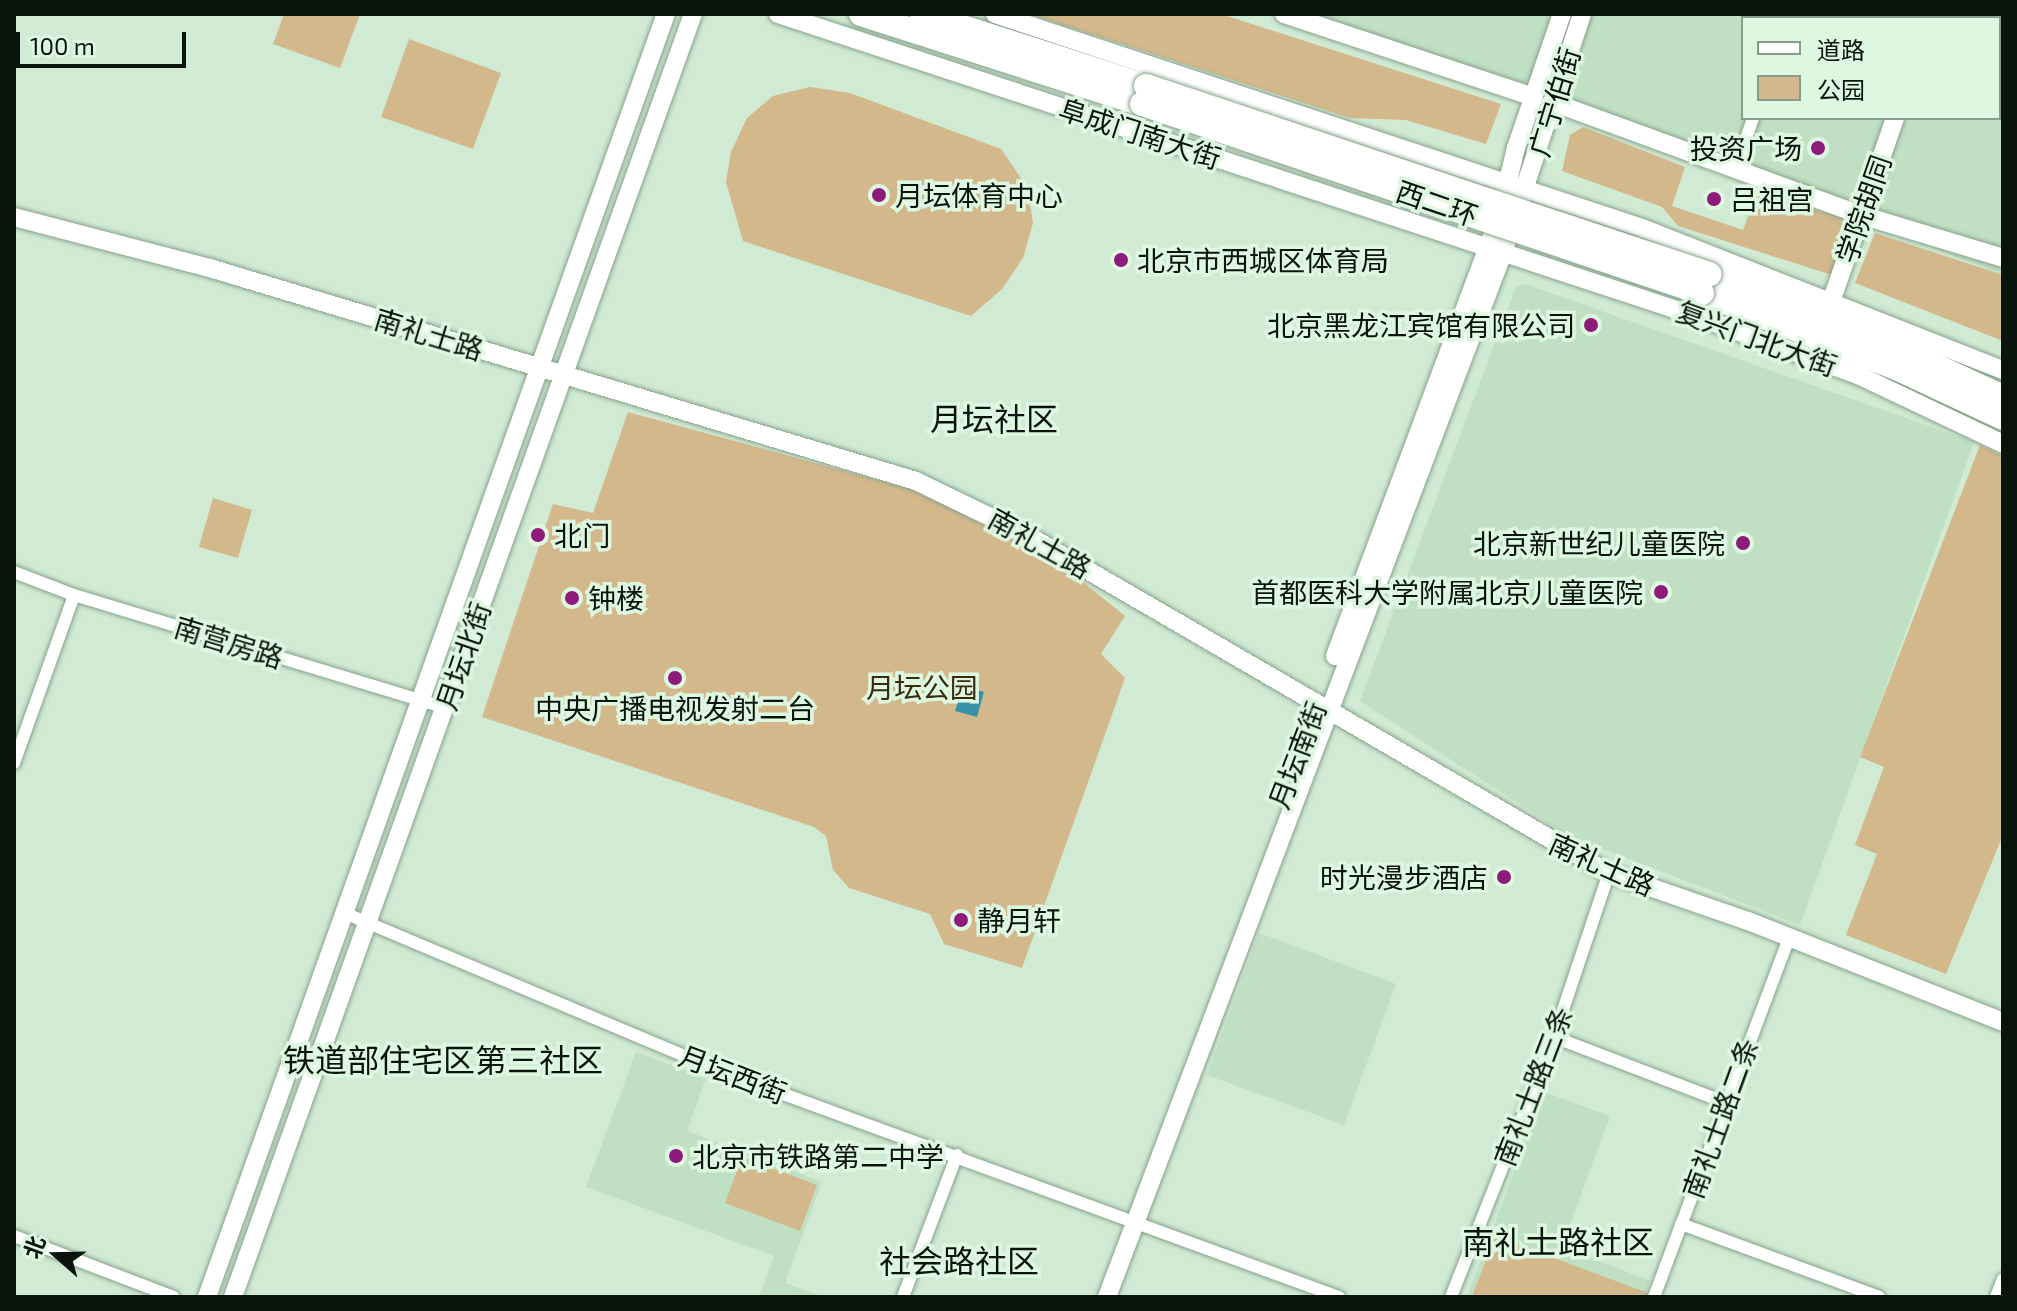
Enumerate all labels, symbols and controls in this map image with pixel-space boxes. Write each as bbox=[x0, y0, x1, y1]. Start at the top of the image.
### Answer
scale bar bbox=[20, 16, 190, 66]
legend bbox=[1741, 16, 2001, 120]
text: 100 m bbox=[30, 31, 95, 60]
text: 道路 bbox=[1817, 35, 1865, 64]
street label: 广宁伯街 bbox=[1522, 44, 1586, 160]
text: 公园 bbox=[1817, 75, 1865, 104]
street label: 阜成门南大街 bbox=[1055, 91, 1225, 175]
place label: 投资广场 bbox=[1690, 131, 1802, 165]
marker: 投资广场 bbox=[1809, 139, 1827, 157]
street label: 学院胡同 bbox=[1829, 151, 1897, 267]
street label: 西二环 bbox=[1392, 173, 1482, 233]
place label: 月坛体育中心 bbox=[895, 178, 1063, 212]
place label: 吕祖宫 bbox=[1730, 182, 1814, 216]
marker: 月坛体育中心 bbox=[870, 186, 888, 204]
marker: 吕祖宫 bbox=[1705, 190, 1723, 208]
place label: 北京市西城区体育局 bbox=[1137, 243, 1389, 277]
marker: 北京市西城区体育局 bbox=[1112, 251, 1130, 269]
street label: 复兴门北大街 bbox=[1672, 293, 1842, 383]
street label: 南礼士路 bbox=[371, 302, 487, 366]
place label: 北京黑龙江宾馆有限公司 bbox=[1267, 308, 1575, 342]
marker: 北京黑龙江宾馆有限公司 bbox=[1582, 316, 1600, 334]
district label: 月坛社区 bbox=[930, 399, 1058, 437]
street label: 南礼士路 bbox=[983, 501, 1097, 585]
place label: 北门 bbox=[554, 518, 610, 552]
marker: 北门 bbox=[529, 526, 547, 544]
place label: 北京新世纪儿童医院 bbox=[1473, 526, 1725, 560]
marker: 北京新世纪儿童医院 bbox=[1732, 532, 1754, 554]
place label: 首都医科大学附属北京儿童医院 bbox=[1251, 575, 1643, 609]
place label: 钟楼 bbox=[588, 581, 644, 615]
marker: 首都医科大学附属北京儿童医院 bbox=[1650, 581, 1672, 603]
marker: 钟楼 bbox=[563, 589, 581, 607]
street label: 月坛北街 bbox=[429, 598, 497, 714]
street label: 南营房路 bbox=[171, 610, 287, 674]
marker: 中央广播电视发射二台 bbox=[666, 669, 684, 687]
park label: 月坛公园 bbox=[866, 670, 978, 704]
place label: 中央广播电视发射二台 bbox=[535, 691, 815, 725]
street label: 月坛南街 bbox=[1261, 697, 1333, 813]
street label: 南礼士路 bbox=[1544, 826, 1660, 902]
place label: 时光漫步酒店 bbox=[1320, 860, 1488, 894]
marker: 时光漫步酒店 bbox=[1495, 868, 1513, 886]
place label: 静月轩 bbox=[977, 903, 1061, 937]
marker: 静月轩 bbox=[952, 911, 970, 929]
street label: 南礼士路三条 bbox=[1487, 1002, 1579, 1170]
street label: 南礼士路二条 bbox=[1675, 1033, 1765, 1203]
street label: 月坛西街 bbox=[675, 1038, 791, 1110]
district label: 铁道部住宅区第三社区 bbox=[283, 1040, 603, 1078]
place label: 北京市铁路第二中学 bbox=[692, 1139, 944, 1173]
marker: 北京市铁路第二中学 bbox=[667, 1147, 685, 1165]
north arrow bbox=[16, 1215, 96, 1295]
district label: 南礼士路社区 bbox=[1462, 1222, 1654, 1260]
text: 北 bbox=[17, 1232, 49, 1262]
district label: 社会路社区 bbox=[879, 1241, 1039, 1279]

